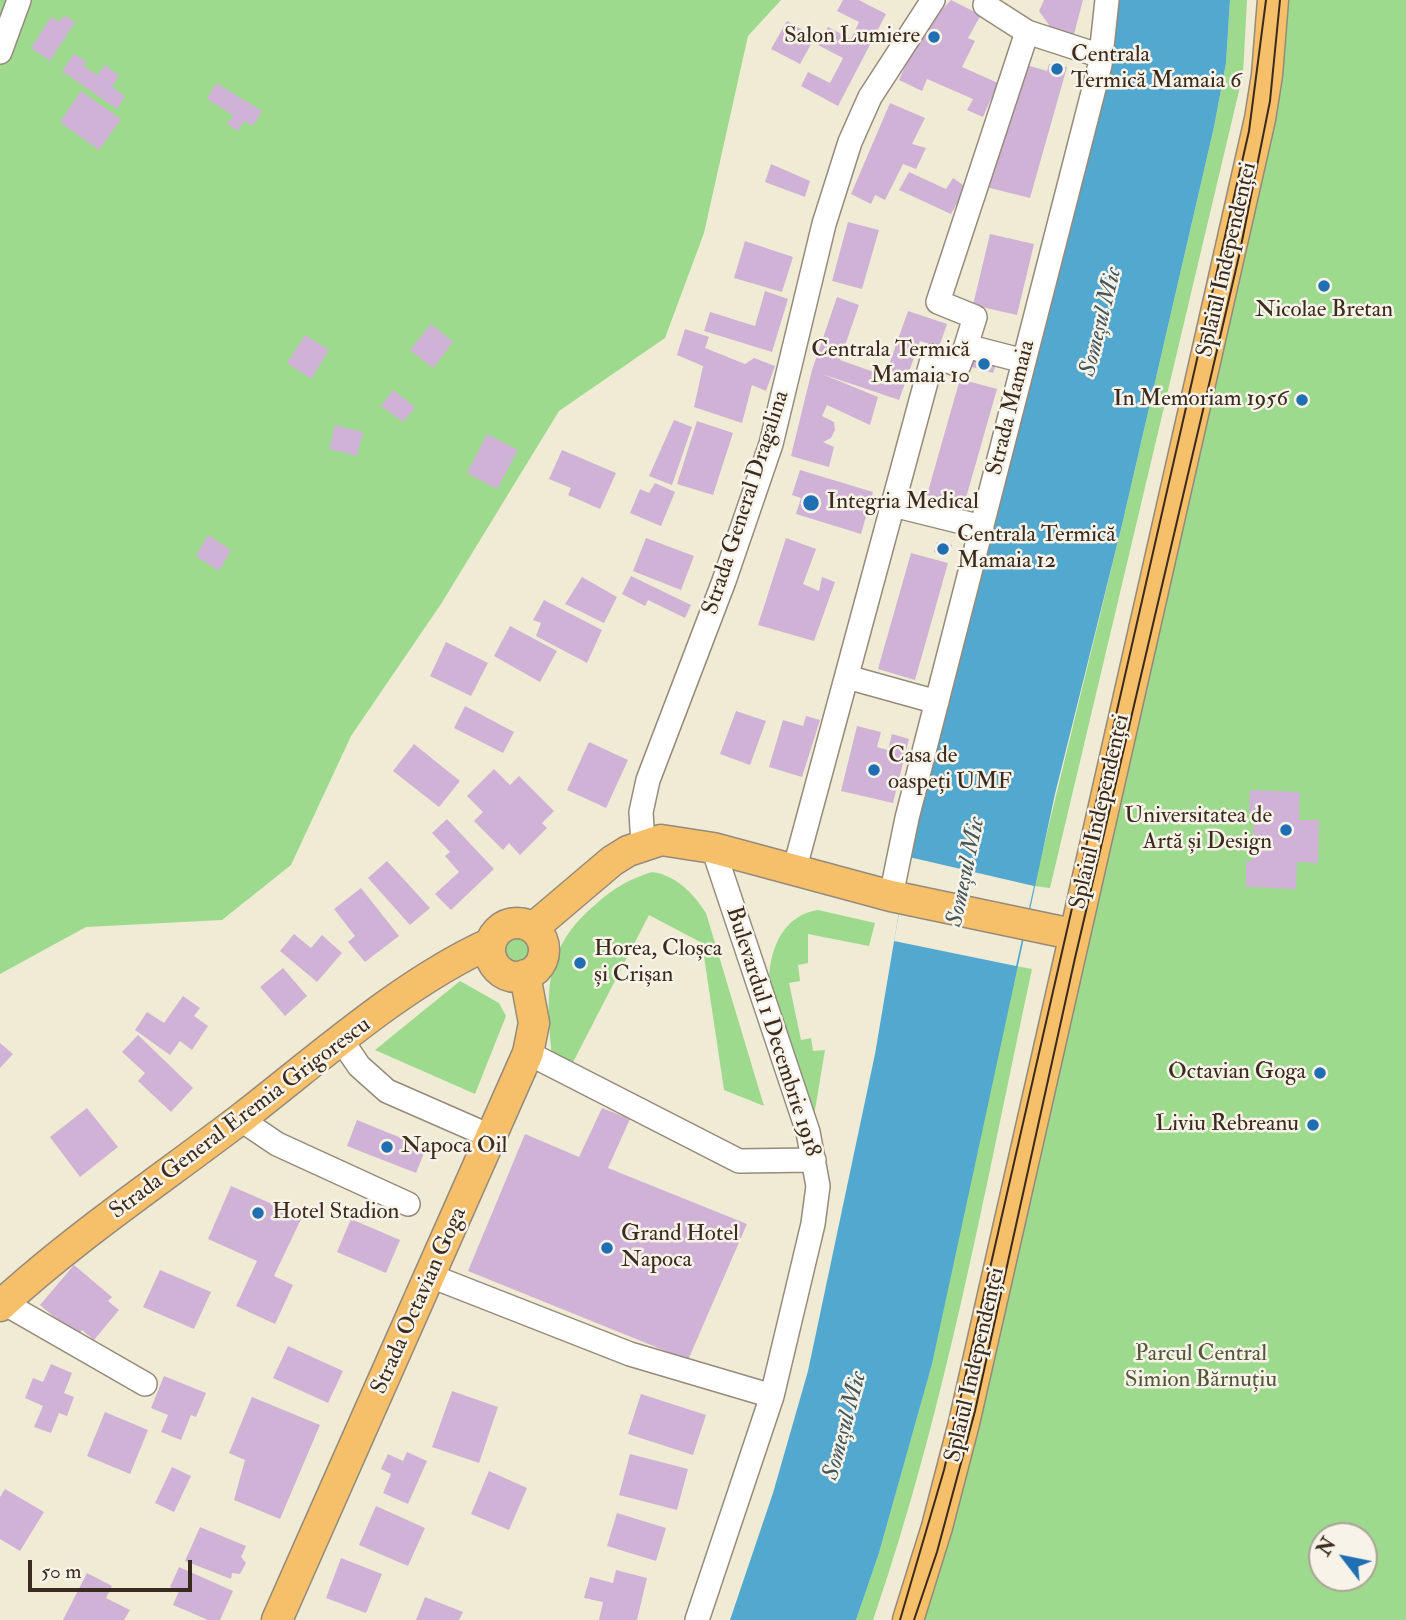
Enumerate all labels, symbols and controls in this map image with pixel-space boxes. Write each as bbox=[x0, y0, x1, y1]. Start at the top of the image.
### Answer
place label: Salon Lumiere bbox=[784, 23, 920, 51]
marker: Salon Lumiere bbox=[926, 29, 942, 45]
place label: Centrala Termică Mamaia 6 bbox=[1071, 42, 1242, 96]
marker: Centrala Termică Mamaia 6 bbox=[1049, 61, 1065, 77]
street label: Splaiul Independenței bbox=[1192, 160, 1264, 360]
water label: Someșul Mic bbox=[1075, 265, 1129, 379]
marker: Nicolae Bretan bbox=[1316, 278, 1332, 294]
place label: Nicolae Bretan bbox=[1255, 297, 1393, 325]
place label: Centrala Termică Mamaia 10 bbox=[811, 337, 970, 391]
street label: Strada Mamaia bbox=[982, 338, 1042, 478]
marker: Centrala Termică Mamaia 10 bbox=[976, 356, 992, 372]
place label: In Memoriam 1956 bbox=[1113, 386, 1288, 414]
street label: Strada General Dragalina bbox=[698, 387, 796, 619]
marker: In Memoriam 1956 bbox=[1294, 392, 1310, 408]
place label: Integria Medical bbox=[827, 489, 979, 517]
marker: Integria Medical bbox=[801, 493, 821, 513]
place label: Centrala Termică Mamaia 12 bbox=[957, 522, 1116, 576]
marker: Centrala Termică Mamaia 12 bbox=[935, 541, 951, 557]
street label: Splaiul Independenței bbox=[1065, 712, 1137, 912]
place label: Casa de oaspeți UMF bbox=[888, 743, 1012, 797]
marker: Casa de oaspeți UMF bbox=[866, 762, 882, 778]
place label: Universitatea de Artă și Design bbox=[1124, 803, 1272, 857]
water label: Someșul Mic bbox=[941, 815, 993, 929]
marker: Universitatea de Artă și Design bbox=[1278, 822, 1294, 838]
street label: Bulevardul 1 Decembrie 1918 bbox=[719, 904, 825, 1160]
place label: Horea, Cloșca și Crișan bbox=[594, 936, 722, 990]
marker: Horea, Cloșca și Crișan bbox=[572, 955, 588, 971]
street label: Strada General Eremia Grigorescu bbox=[105, 1012, 377, 1226]
place label: Octavian Goga bbox=[1168, 1059, 1306, 1087]
marker: Octavian Goga bbox=[1312, 1065, 1328, 1081]
place label: Liviu Rebreanu bbox=[1155, 1111, 1299, 1139]
marker: Liviu Rebreanu bbox=[1305, 1117, 1321, 1133]
place label: Napoca Oil bbox=[401, 1133, 507, 1161]
marker: Napoca Oil bbox=[379, 1139, 395, 1155]
place label: Hotel Stadion bbox=[272, 1199, 399, 1227]
street label: Strada Octavian Goga bbox=[366, 1203, 474, 1399]
marker: Hotel Stadion bbox=[250, 1205, 266, 1221]
place label: Grand Hotel Napoca bbox=[621, 1221, 739, 1275]
marker: Grand Hotel Napoca bbox=[599, 1240, 615, 1256]
street label: Splaiul Independenței bbox=[940, 1265, 1012, 1465]
park label: Parcul Central Simion Bărnuțiu bbox=[1125, 1341, 1277, 1395]
water label: Someșul Mic bbox=[818, 1369, 874, 1483]
north arrow bbox=[1308, 1522, 1378, 1592]
text: N bbox=[1312, 1533, 1342, 1561]
scale bar bbox=[32, 1546, 196, 1590]
text: 50 m bbox=[41, 1558, 82, 1585]

